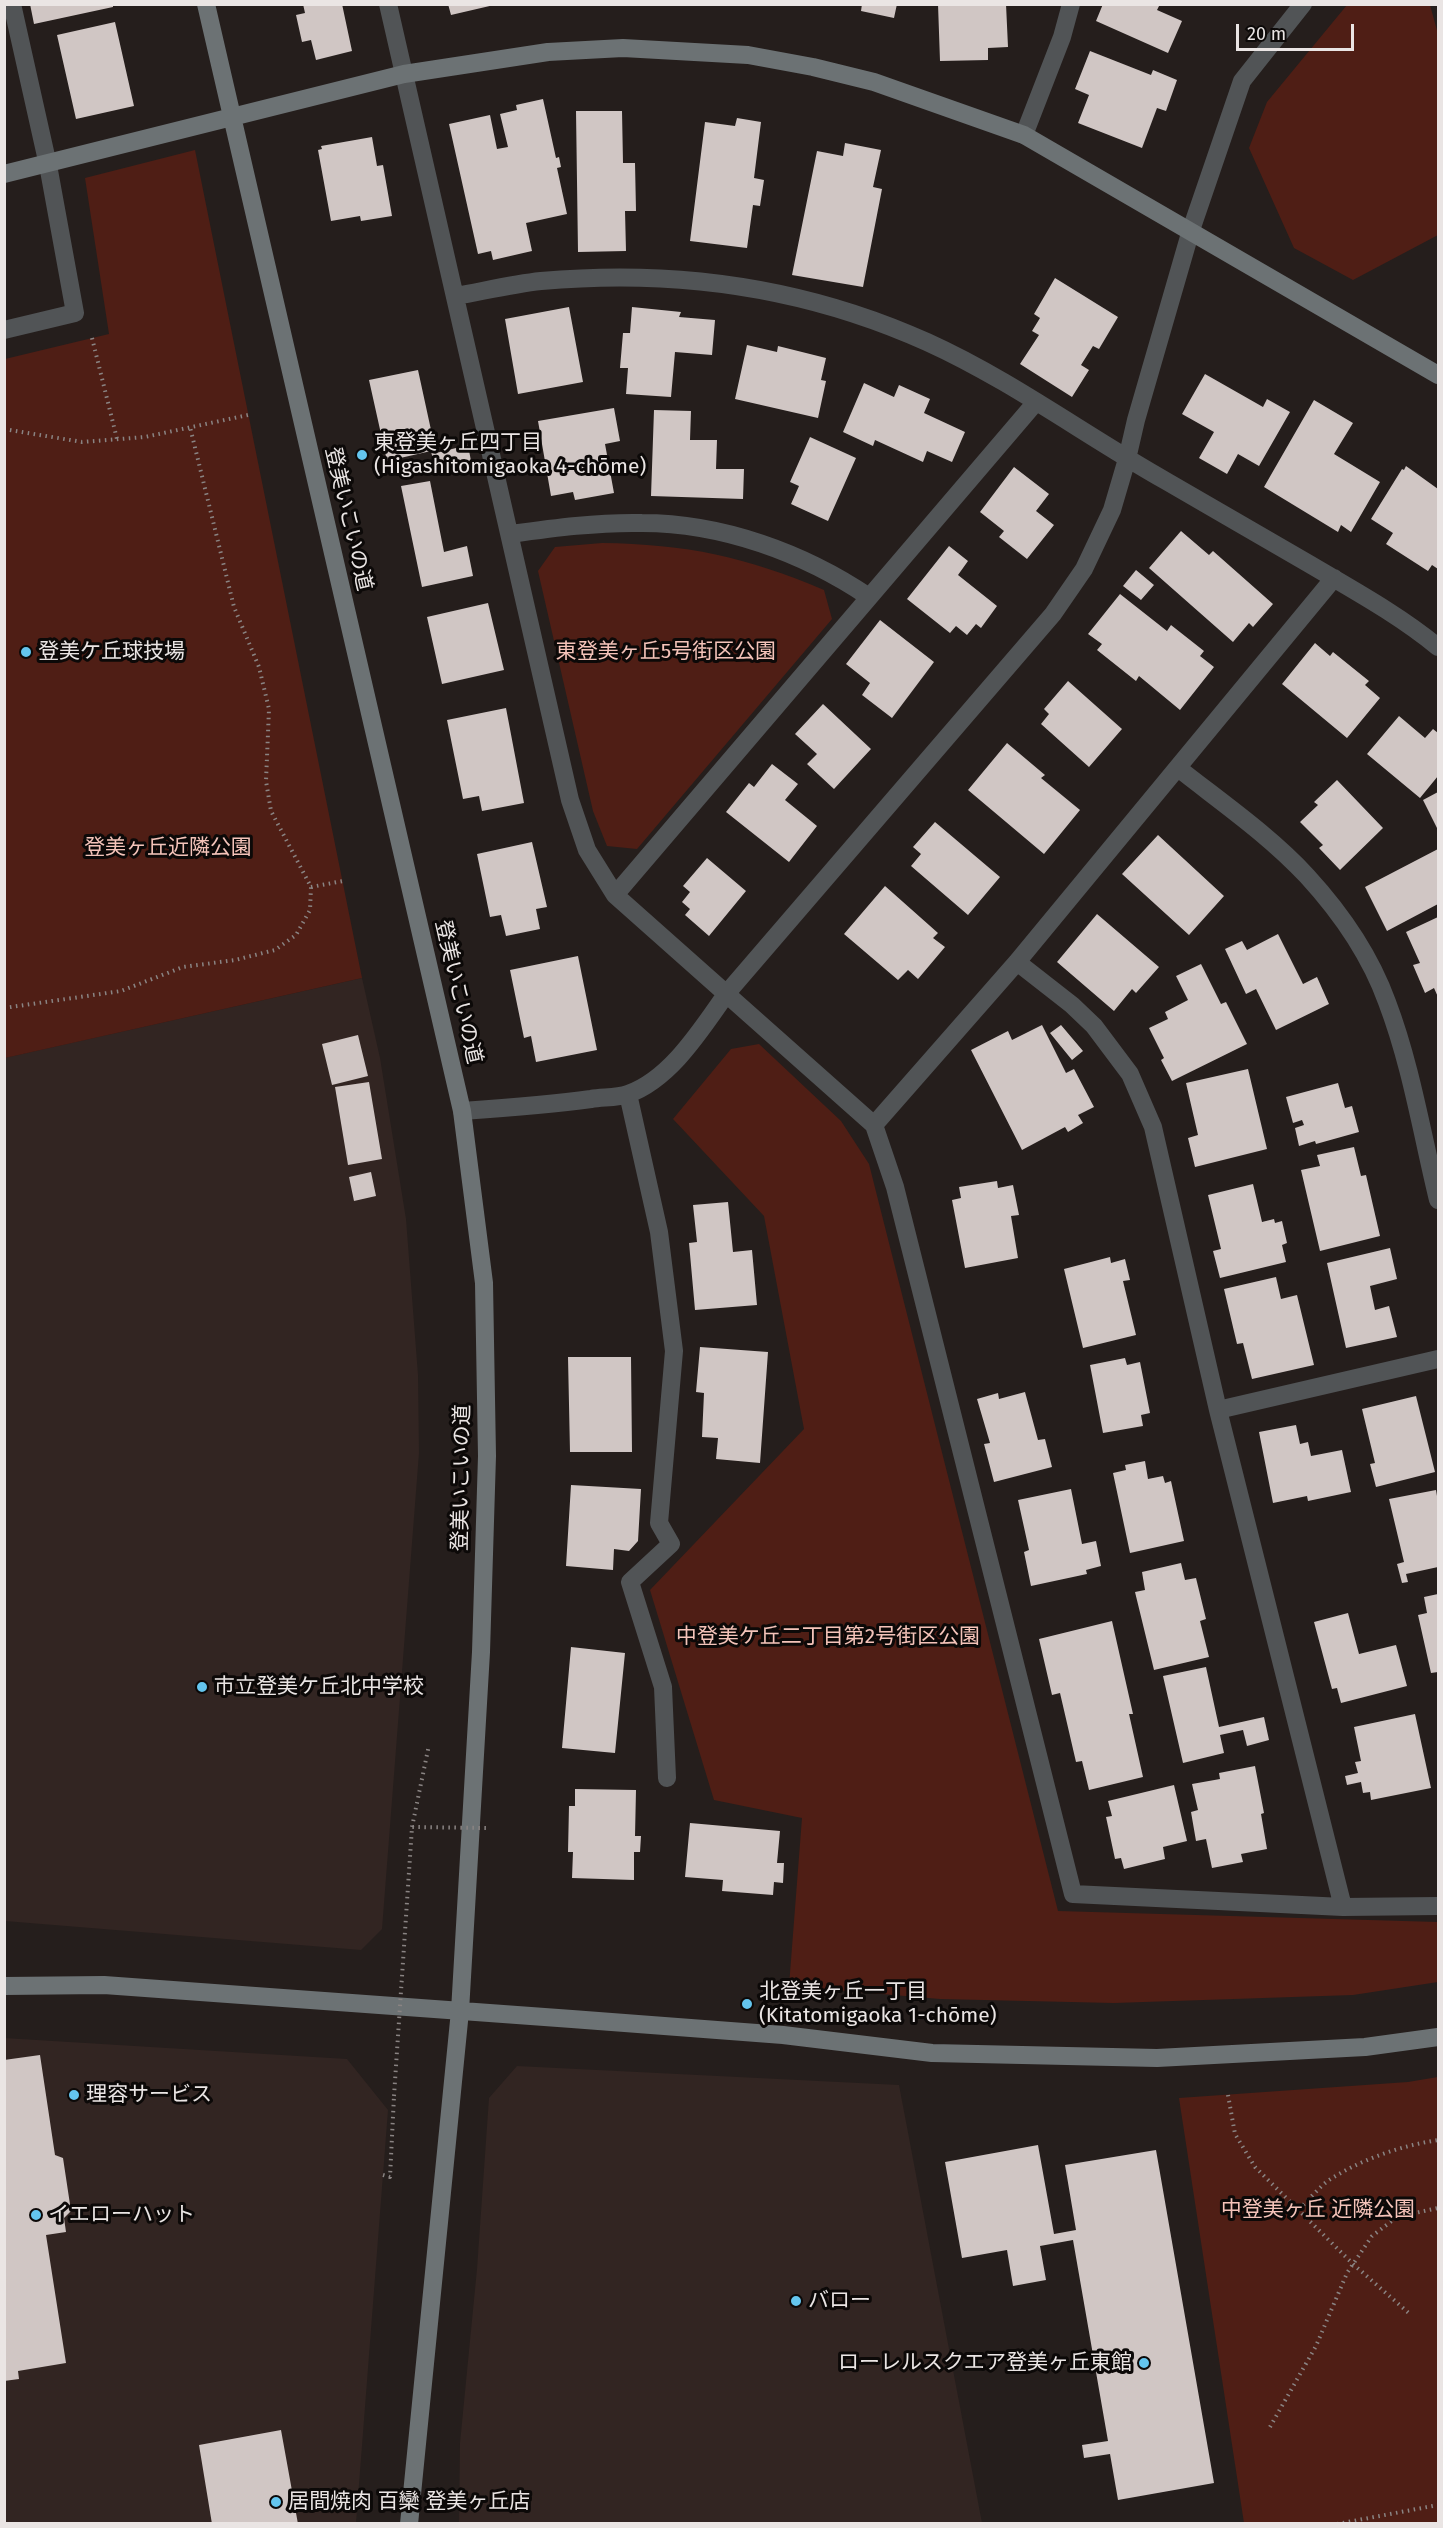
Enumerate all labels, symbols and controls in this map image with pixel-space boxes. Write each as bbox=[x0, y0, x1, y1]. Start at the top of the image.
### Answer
scale bar bbox=[1239, 12, 1358, 50]
text: 20 m bbox=[1247, 23, 1286, 45]
place label: 東登美ヶ丘四丁目 (Higashitomigaoka 4-chōme) bbox=[374, 430, 646, 480]
street label: 登美いこいの道 bbox=[319, 445, 377, 593]
marker: 東登美ヶ丘四丁目 (Higashitomigaoka 4-chōme) bbox=[355, 448, 369, 462]
place label: 登美ケ丘球技場 bbox=[38, 639, 185, 665]
park label: 東登美ヶ丘5号街区公園 bbox=[556, 639, 776, 665]
marker: 登美ケ丘球技場 bbox=[19, 645, 33, 659]
park label: 登美ヶ丘近隣公園 bbox=[84, 835, 252, 861]
street label: 登美いこいの道 bbox=[429, 918, 487, 1066]
street label: 登美いこいの道 bbox=[448, 1404, 476, 1552]
park label: 中登美ケ丘二丁目第2号街区公園 bbox=[676, 1624, 980, 1650]
place label: 市立登美ケ丘北中学校 bbox=[214, 1674, 424, 1700]
marker: 市立登美ケ丘北中学校 bbox=[195, 1680, 209, 1694]
place label: 北登美ヶ丘一丁目 (Kitatomigaoka 1-chōme) bbox=[759, 1979, 996, 2029]
marker: 北登美ヶ丘一丁目 (Kitatomigaoka 1-chōme) bbox=[740, 1997, 754, 2011]
place label: 理容サービス bbox=[86, 2082, 212, 2108]
marker: 理容サービス bbox=[67, 2088, 81, 2102]
park label: 中登美ヶ丘 近隣公園 bbox=[1221, 2197, 1415, 2223]
place label: イエローハット bbox=[48, 2202, 195, 2228]
marker: イエローハット bbox=[29, 2208, 43, 2222]
place label: バロー bbox=[808, 2288, 871, 2314]
marker: バロー bbox=[789, 2294, 803, 2308]
place label: ローレルスクエア登美ヶ丘東館 bbox=[838, 2350, 1132, 2376]
marker: ローレルスクエア登美ヶ丘東館 bbox=[1137, 2356, 1151, 2370]
place label: 居間焼肉 百欒 登美ヶ丘店 bbox=[288, 2489, 530, 2515]
marker: 居間焼肉 百欒 登美ヶ丘店 bbox=[269, 2495, 283, 2509]

